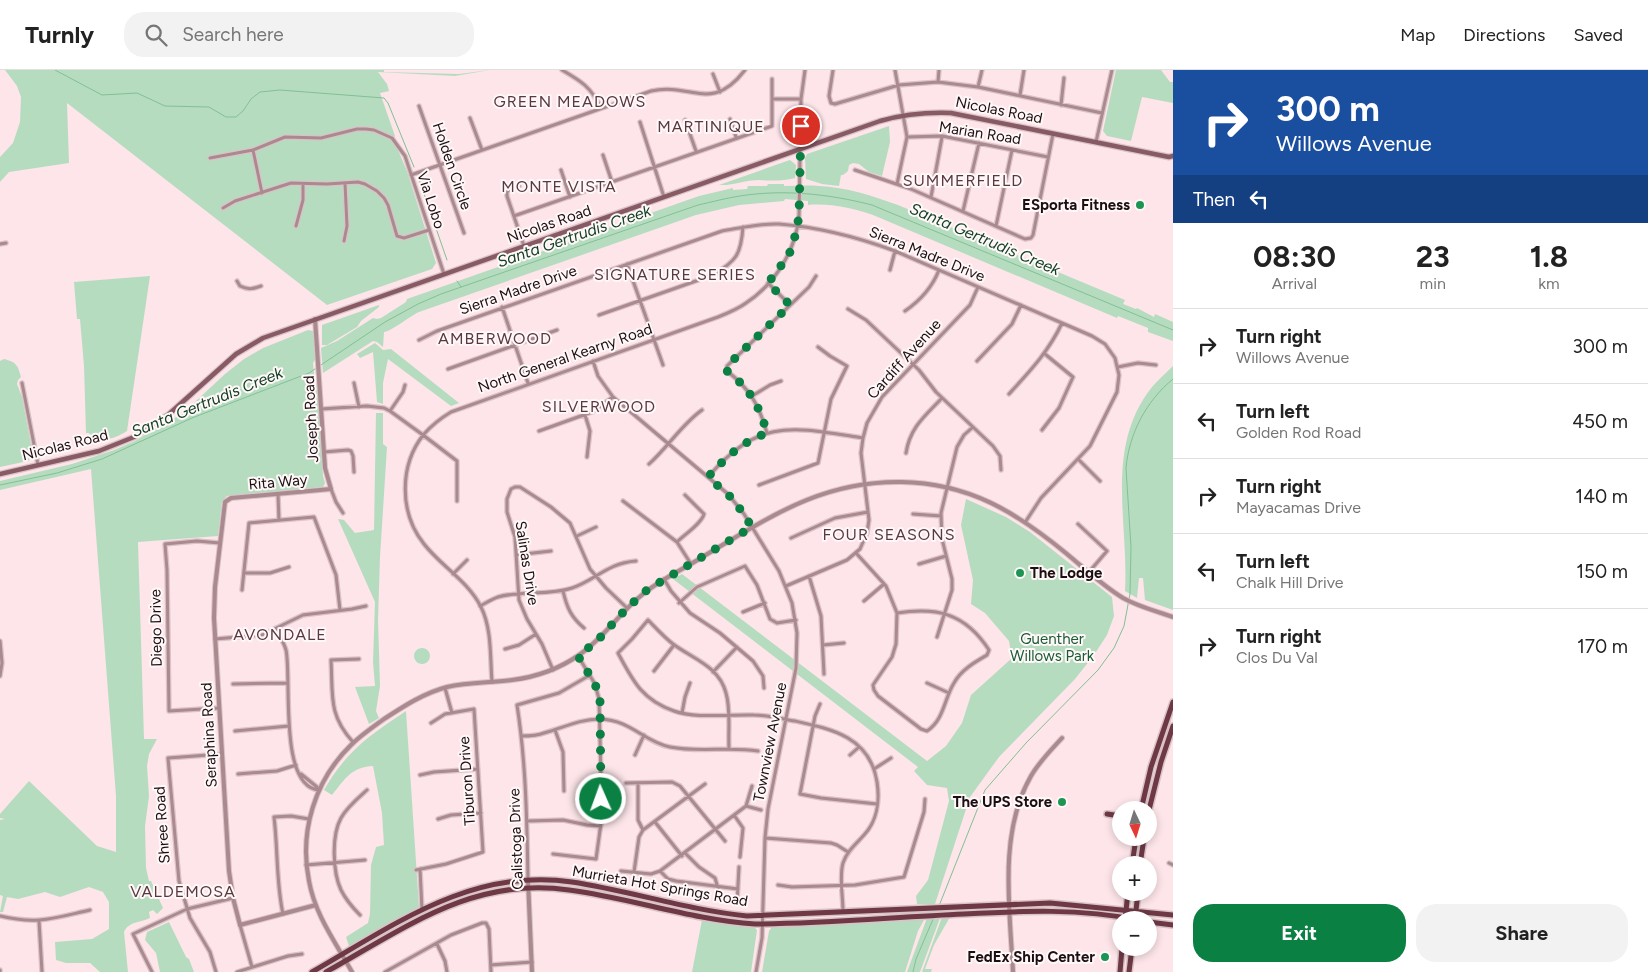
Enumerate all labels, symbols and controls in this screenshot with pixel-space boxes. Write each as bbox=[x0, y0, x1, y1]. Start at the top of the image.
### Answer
search box bbox=[124, 12, 474, 57]
text: Turnly bbox=[25, 20, 94, 49]
icon: search bbox=[142, 21, 170, 49]
text: Search here bbox=[182, 23, 284, 46]
text: Map bbox=[1400, 24, 1435, 46]
text: Directions bbox=[1463, 24, 1545, 46]
text: Saved bbox=[1573, 24, 1623, 46]
text: 300 m bbox=[1276, 88, 1380, 130]
icon: right bbox=[1193, 90, 1258, 155]
district label: GREEN MEADOWS bbox=[494, 92, 646, 111]
street label: Nicolas Road bbox=[954, 93, 1044, 127]
pin bbox=[780, 105, 822, 147]
icon: arrive bbox=[787, 112, 815, 140]
district label: MARTINIQUE bbox=[657, 117, 765, 136]
street label: Marian Road bbox=[938, 118, 1022, 148]
street label: Holden Circle bbox=[429, 120, 475, 212]
text: Willows Avenue bbox=[1276, 130, 1432, 157]
street label: Via Lobo bbox=[413, 169, 449, 231]
district label: SUMMERFIELD bbox=[903, 171, 1023, 190]
district label: MONTE VISTA bbox=[501, 177, 617, 196]
icon: left bbox=[1245, 185, 1273, 213]
text: Then bbox=[1193, 188, 1235, 211]
place label: ESporta Fitness bbox=[1022, 196, 1130, 214]
water label: Santa Gertrudis Creek bbox=[907, 199, 1064, 280]
marker: ESporta Fitness bbox=[1134, 199, 1146, 211]
water label: Santa Gertrudis Creek bbox=[495, 200, 655, 271]
street label: Nicolas Road bbox=[504, 201, 594, 247]
street label: Sierra Madre Drive bbox=[867, 223, 987, 285]
text: 08:30 bbox=[1253, 238, 1336, 275]
text: 23 bbox=[1416, 238, 1450, 275]
text: 1.8 bbox=[1530, 238, 1568, 275]
street label: Sierra Madre Drive bbox=[457, 261, 579, 319]
district label: SIGNATURE SERIES bbox=[594, 265, 756, 284]
text: Arrival bbox=[1272, 274, 1317, 293]
text: min bbox=[1420, 274, 1446, 293]
text: km bbox=[1538, 274, 1560, 293]
street label: Cardiff Avenue bbox=[863, 315, 945, 403]
street label: North General Kearny Road bbox=[475, 320, 655, 396]
text: Turn right bbox=[1236, 325, 1322, 348]
district label: AMBERWOOD bbox=[438, 329, 552, 348]
icon: right bbox=[1193, 332, 1221, 360]
text: 300 m bbox=[1572, 335, 1628, 358]
text: Willows Avenue bbox=[1236, 348, 1349, 367]
water label: Santa Gertrudis Creek bbox=[129, 362, 287, 441]
street label: Joseph Road bbox=[300, 375, 322, 463]
district label: SILVERWOOD bbox=[542, 397, 656, 416]
text: Turn left bbox=[1236, 400, 1310, 423]
icon: left bbox=[1193, 407, 1221, 435]
text: 450 m bbox=[1572, 410, 1628, 433]
text: Golden Rod Road bbox=[1236, 423, 1361, 442]
street label: Nicolas Road bbox=[20, 426, 110, 464]
street label: Rita Way bbox=[248, 470, 308, 494]
text: Turn right bbox=[1236, 475, 1322, 498]
icon: right bbox=[1193, 482, 1221, 510]
text: 140 m bbox=[1575, 485, 1628, 508]
text: Mayacamas Drive bbox=[1236, 498, 1361, 517]
street label: Salinas Drive bbox=[511, 520, 543, 606]
district label: FOUR SEASONS bbox=[823, 525, 955, 544]
text: Turn left bbox=[1236, 550, 1310, 573]
icon: left bbox=[1193, 557, 1221, 585]
text: 150 m bbox=[1576, 560, 1628, 583]
place label: The Lodge bbox=[1030, 564, 1103, 582]
marker: The Lodge bbox=[1014, 567, 1026, 579]
text: Chalk Hill Drive bbox=[1236, 573, 1344, 592]
street label: Diego Drive bbox=[146, 589, 166, 667]
district label: AVONDALE bbox=[233, 625, 327, 644]
text: Turn right bbox=[1236, 625, 1322, 648]
park label: Guenther Willows Park bbox=[1010, 630, 1095, 665]
icon: right bbox=[1193, 632, 1221, 660]
text: 170 m bbox=[1577, 635, 1628, 658]
text: Clos Du Val bbox=[1236, 648, 1318, 667]
street label: Townview Avenue bbox=[750, 681, 790, 803]
street label: Seraphina Road bbox=[197, 682, 221, 788]
street label: Tiburon Drive bbox=[455, 736, 479, 826]
position arrow bbox=[574, 772, 626, 824]
street label: Shree Road bbox=[150, 786, 174, 864]
street label: Calistoga Drive bbox=[505, 788, 527, 890]
place label: The UPS Store bbox=[953, 793, 1053, 811]
marker: The UPS Store bbox=[1056, 796, 1068, 808]
north arrow bbox=[1112, 801, 1158, 846]
map controls bbox=[1112, 801, 1157, 956]
button: + bbox=[1112, 856, 1157, 901]
street label: Murrieta Hot Springs Road bbox=[571, 862, 749, 910]
district label: VALDEMOSA bbox=[130, 882, 236, 901]
button: Exit bbox=[1193, 904, 1406, 962]
button: Share bbox=[1416, 904, 1628, 962]
button: − bbox=[1112, 911, 1157, 956]
place label: FedEx Ship Center bbox=[967, 948, 1095, 966]
marker: FedEx Ship Center bbox=[1099, 951, 1111, 963]

